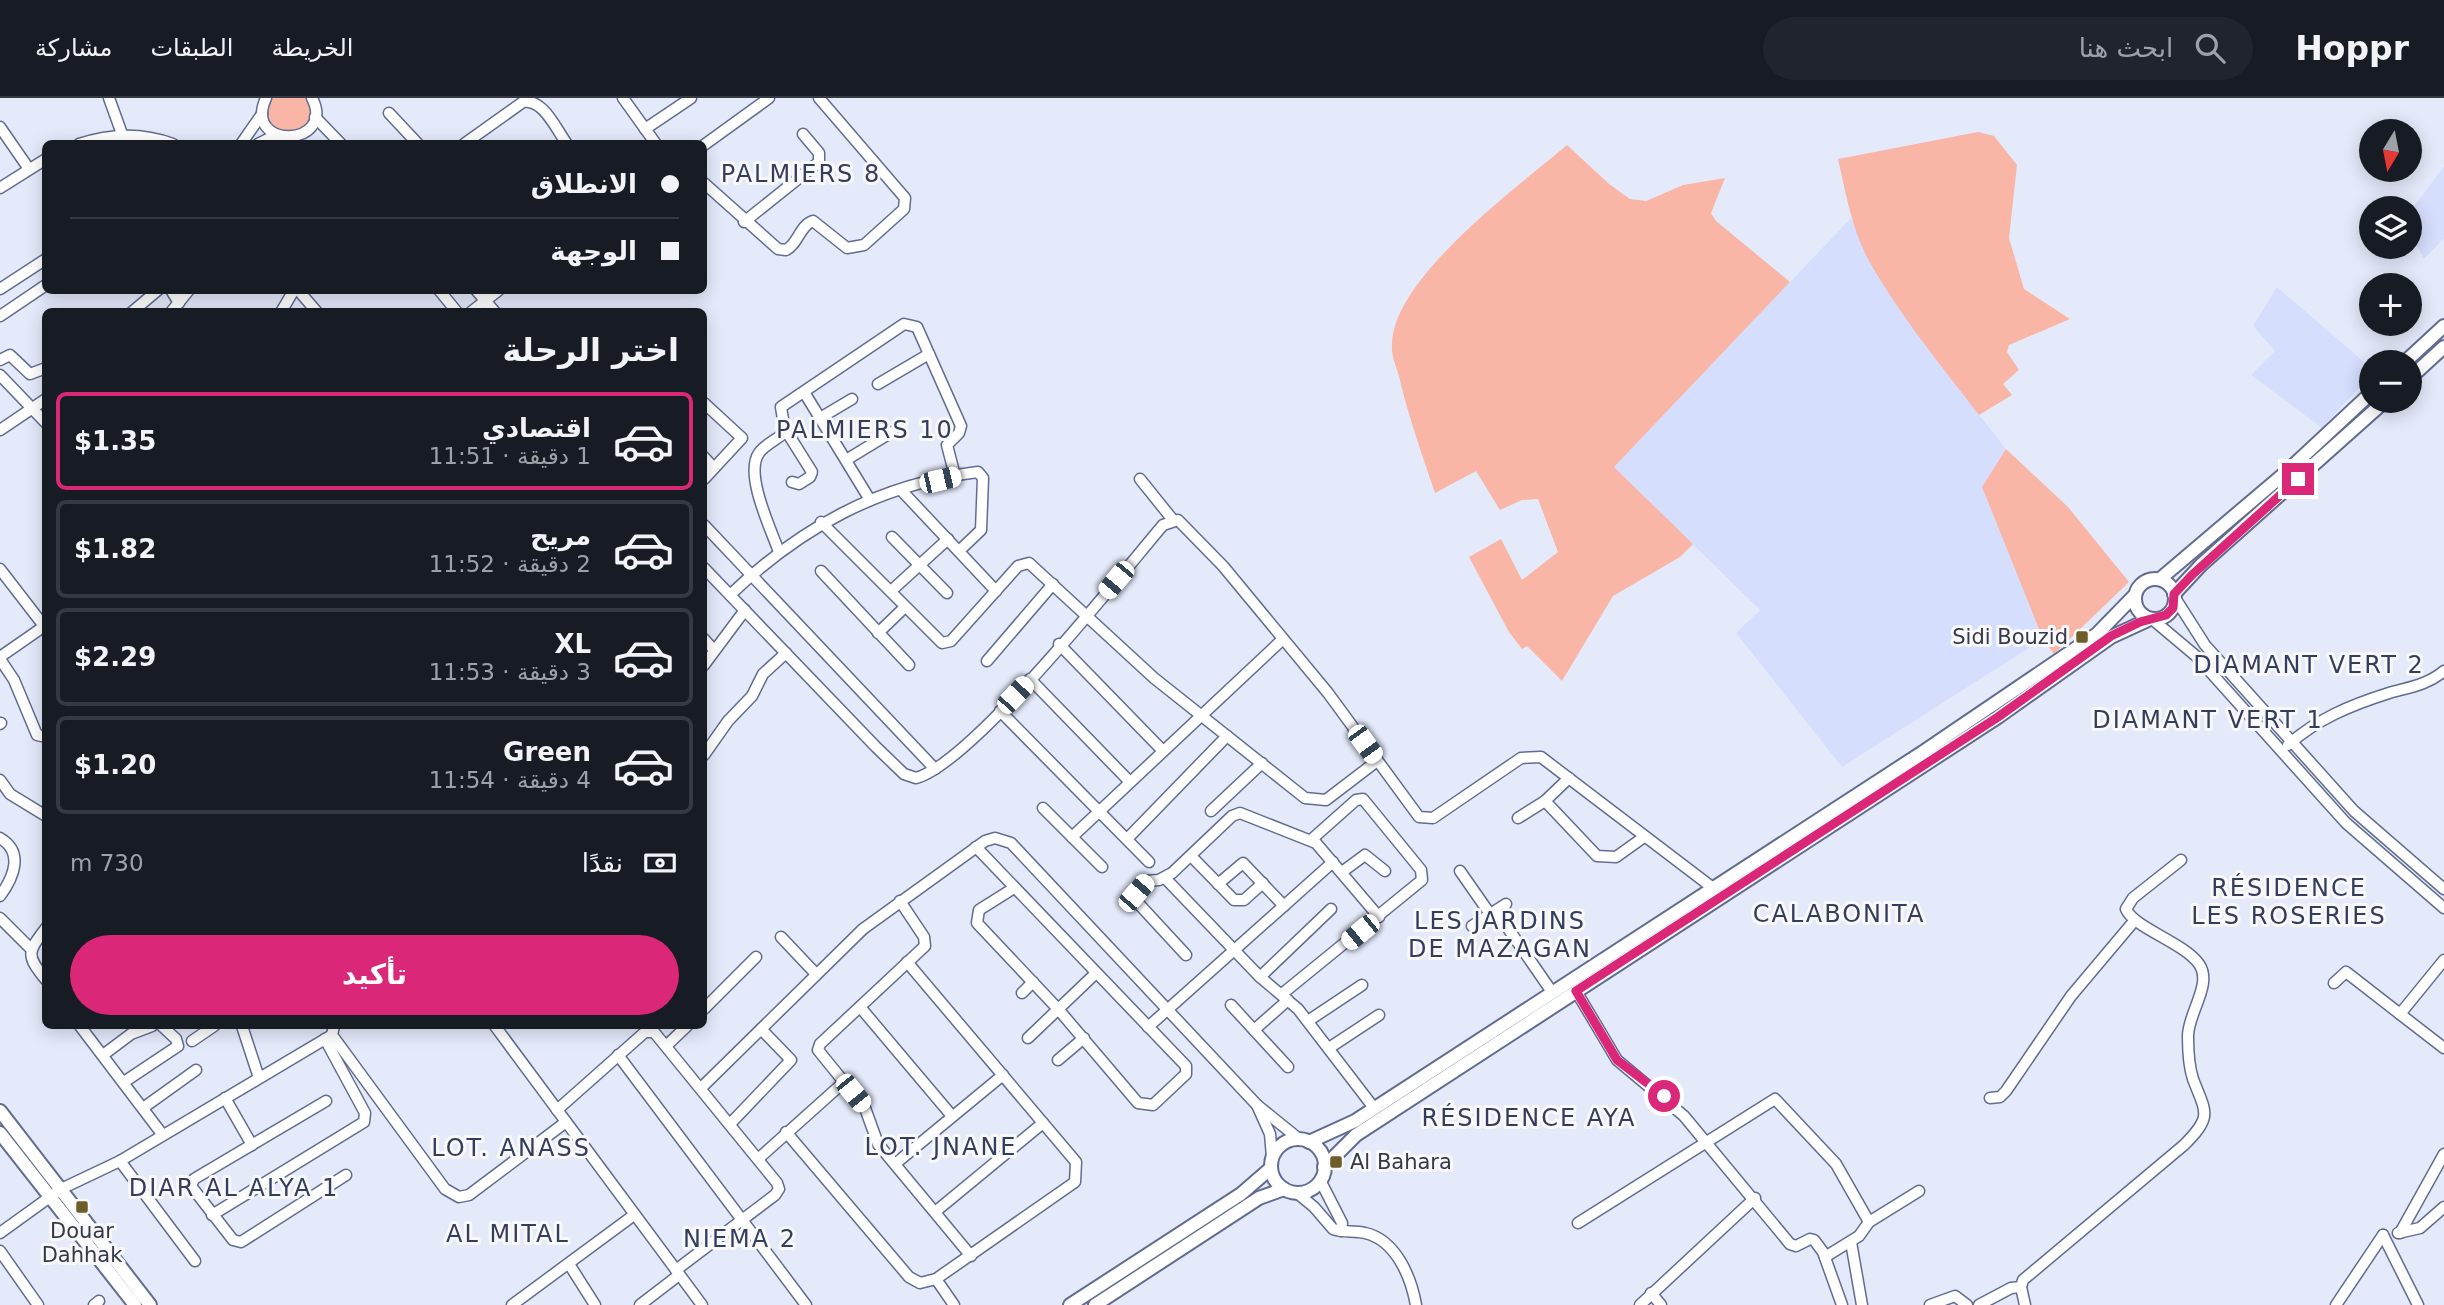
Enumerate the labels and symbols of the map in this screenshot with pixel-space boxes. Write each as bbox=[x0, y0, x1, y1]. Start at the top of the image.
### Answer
north arrow bbox=[2359, 119, 2422, 182]
district label: PALMIERS 8 bbox=[721, 160, 881, 188]
district label: PALMIERS 10 bbox=[776, 416, 954, 444]
route end bbox=[2282, 463, 2314, 495]
car bbox=[918, 465, 963, 495]
car bbox=[1095, 557, 1138, 603]
place label: Sidi Bouzid bbox=[1952, 625, 2068, 649]
marker: Sidi Bouzid bbox=[2074, 629, 2090, 645]
district label: DIAMANT VERT 2 bbox=[2193, 651, 2425, 679]
car bbox=[993, 672, 1038, 718]
district label: DIAMANT VERT 1 bbox=[2092, 706, 2324, 734]
car bbox=[1345, 721, 1386, 767]
car bbox=[1115, 870, 1158, 916]
district label: RÉSIDENCE LES ROSERIES bbox=[2191, 873, 2387, 930]
district label: CALABONITA bbox=[1753, 900, 1925, 928]
district label: LES JARDINS DE MAZAGAN bbox=[1408, 907, 1592, 963]
car bbox=[1338, 911, 1383, 953]
car bbox=[832, 1070, 875, 1116]
route start bbox=[1648, 1080, 1680, 1112]
district label: RÉSIDENCE AYA bbox=[1421, 1103, 1637, 1132]
district label: LOT. JNANE bbox=[864, 1133, 1018, 1161]
district label: LOT. ANASS bbox=[431, 1134, 591, 1162]
place label: Al Bahara bbox=[1350, 1150, 1452, 1174]
marker: Al Bahara bbox=[1328, 1154, 1344, 1170]
district label: DIAR AL ALYA 1 bbox=[129, 1174, 339, 1202]
marker: Douar Dahhak bbox=[74, 1199, 90, 1215]
place label: Douar Dahhak bbox=[42, 1219, 123, 1267]
district label: AL MITAL bbox=[446, 1220, 570, 1248]
district label: NIEMA 2 bbox=[683, 1225, 797, 1253]

